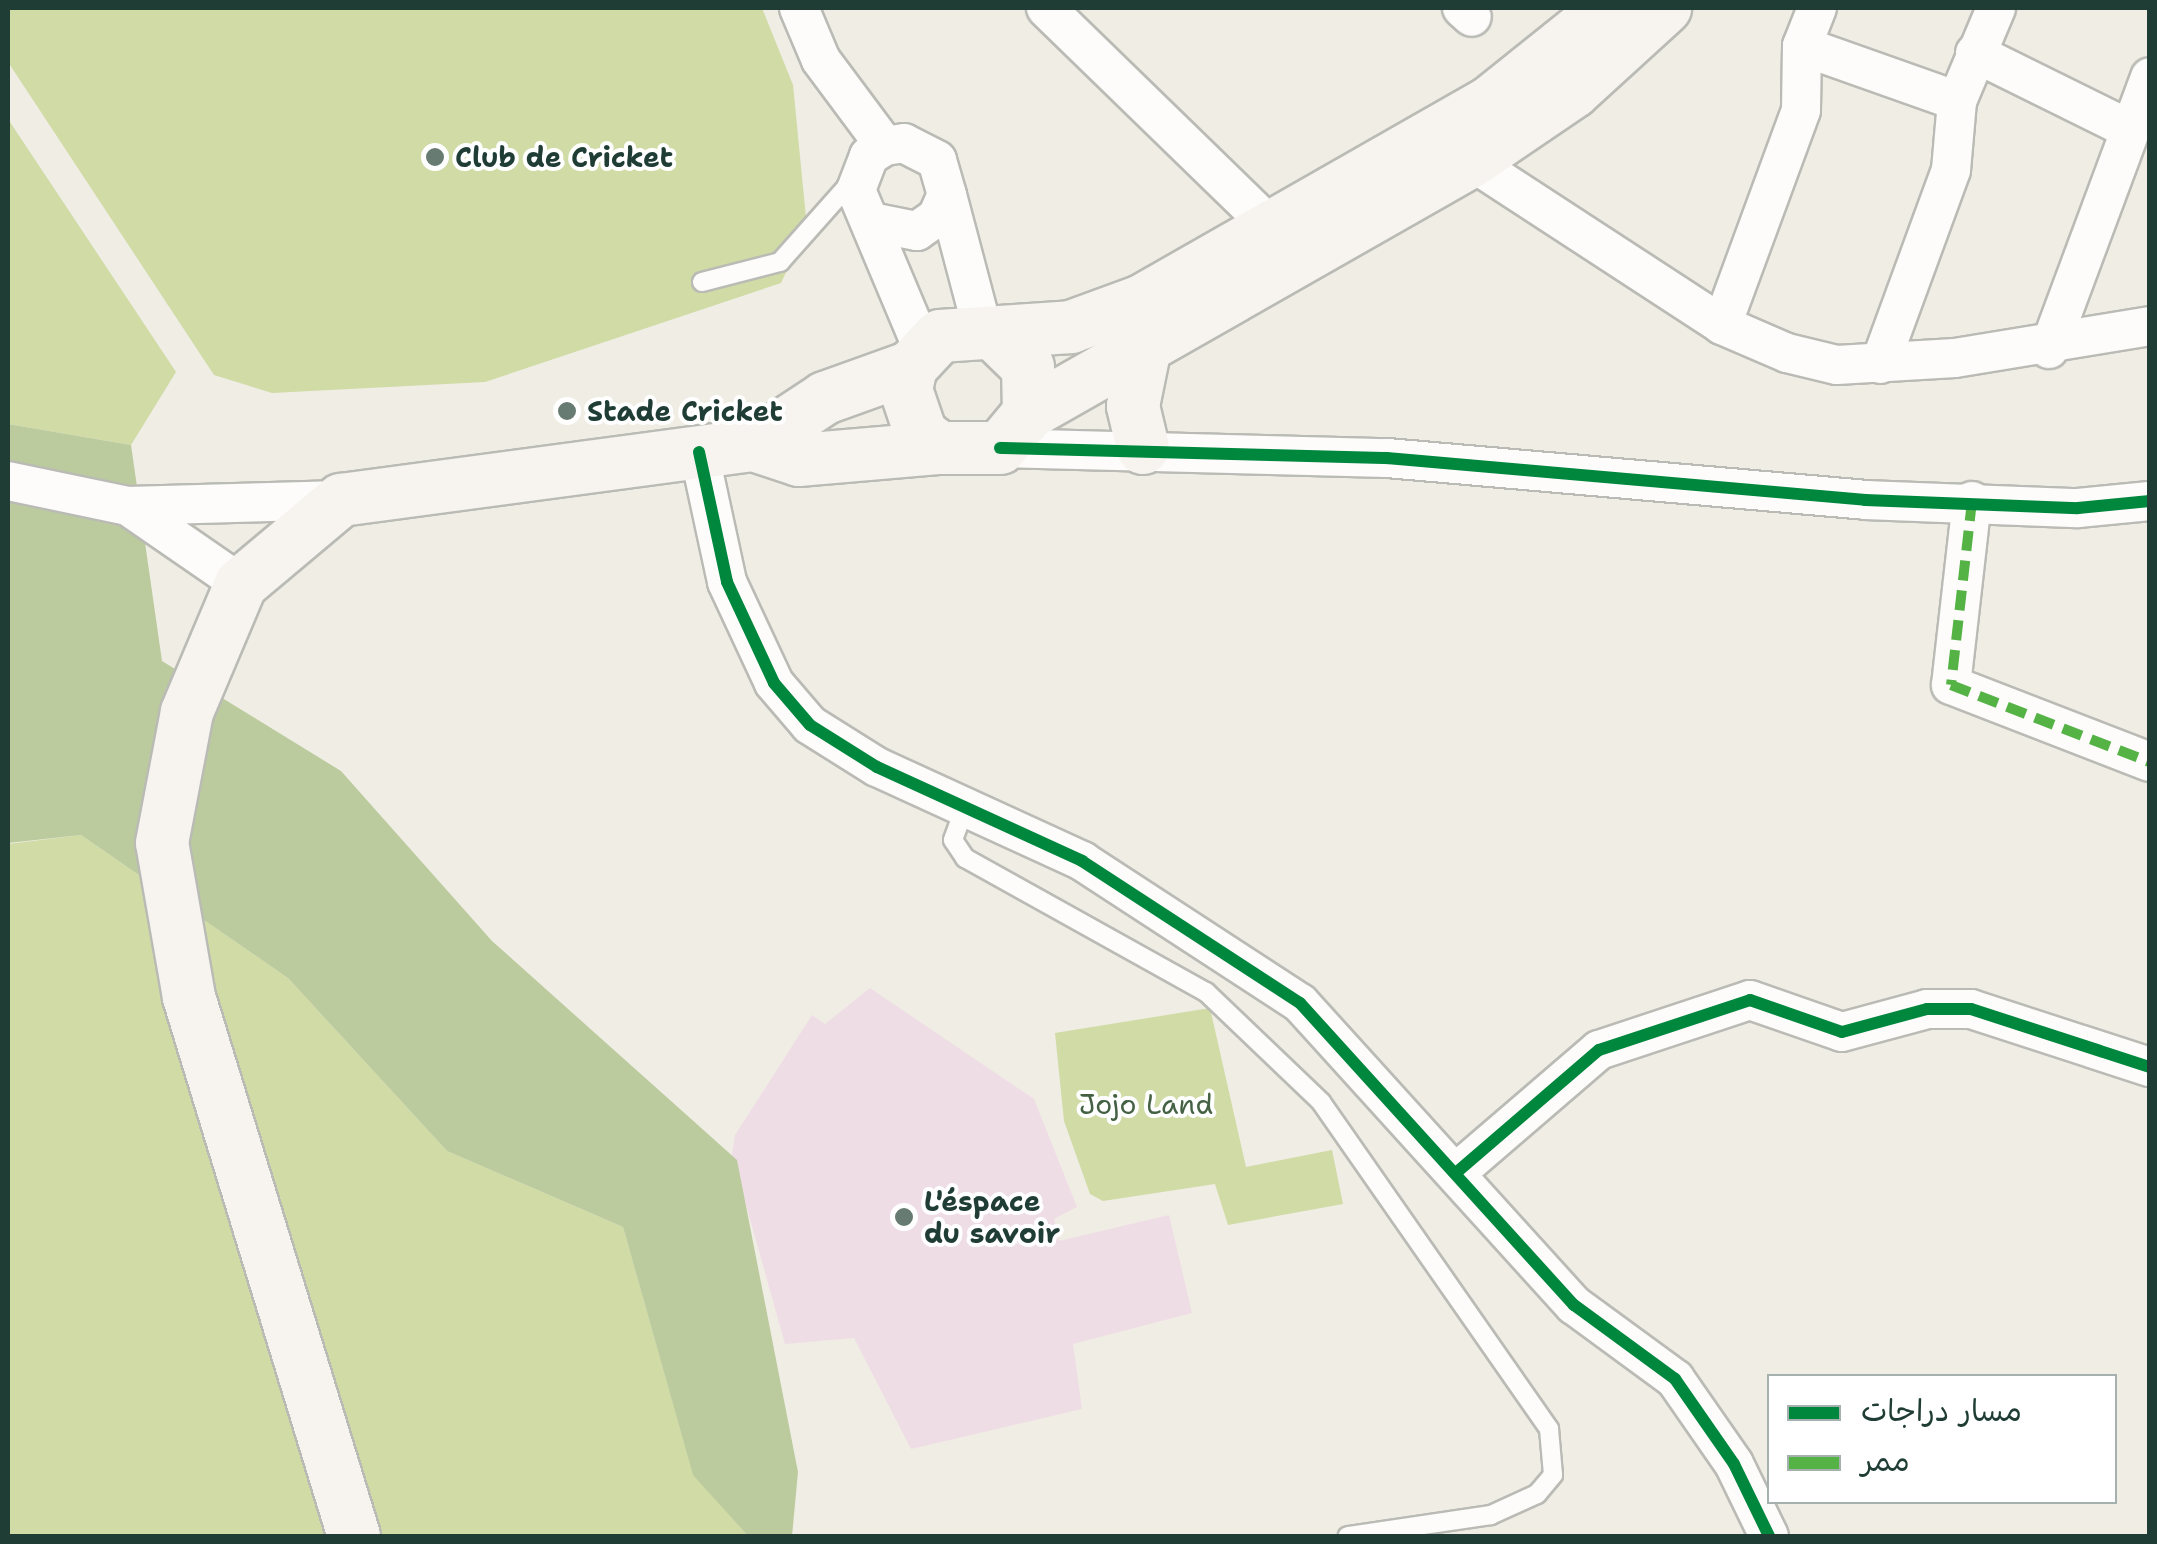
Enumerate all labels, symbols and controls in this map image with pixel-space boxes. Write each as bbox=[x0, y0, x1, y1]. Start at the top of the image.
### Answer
place label: Club de Cricket bbox=[455, 140, 673, 174]
marker: Club de Cricket bbox=[424, 146, 446, 168]
place label: Stade Cricket bbox=[587, 394, 783, 428]
marker: Stade Cricket bbox=[556, 400, 578, 422]
park label: Jojo Land bbox=[1079, 1087, 1213, 1121]
place label: L'éspace du savoir bbox=[924, 1184, 1060, 1250]
marker: L'éspace du savoir bbox=[893, 1206, 915, 1228]
legend bbox=[1767, 1374, 2117, 1504]
text: مسار دراجات bbox=[1861, 1390, 2022, 1431]
text: ممر bbox=[1861, 1440, 1910, 1481]

